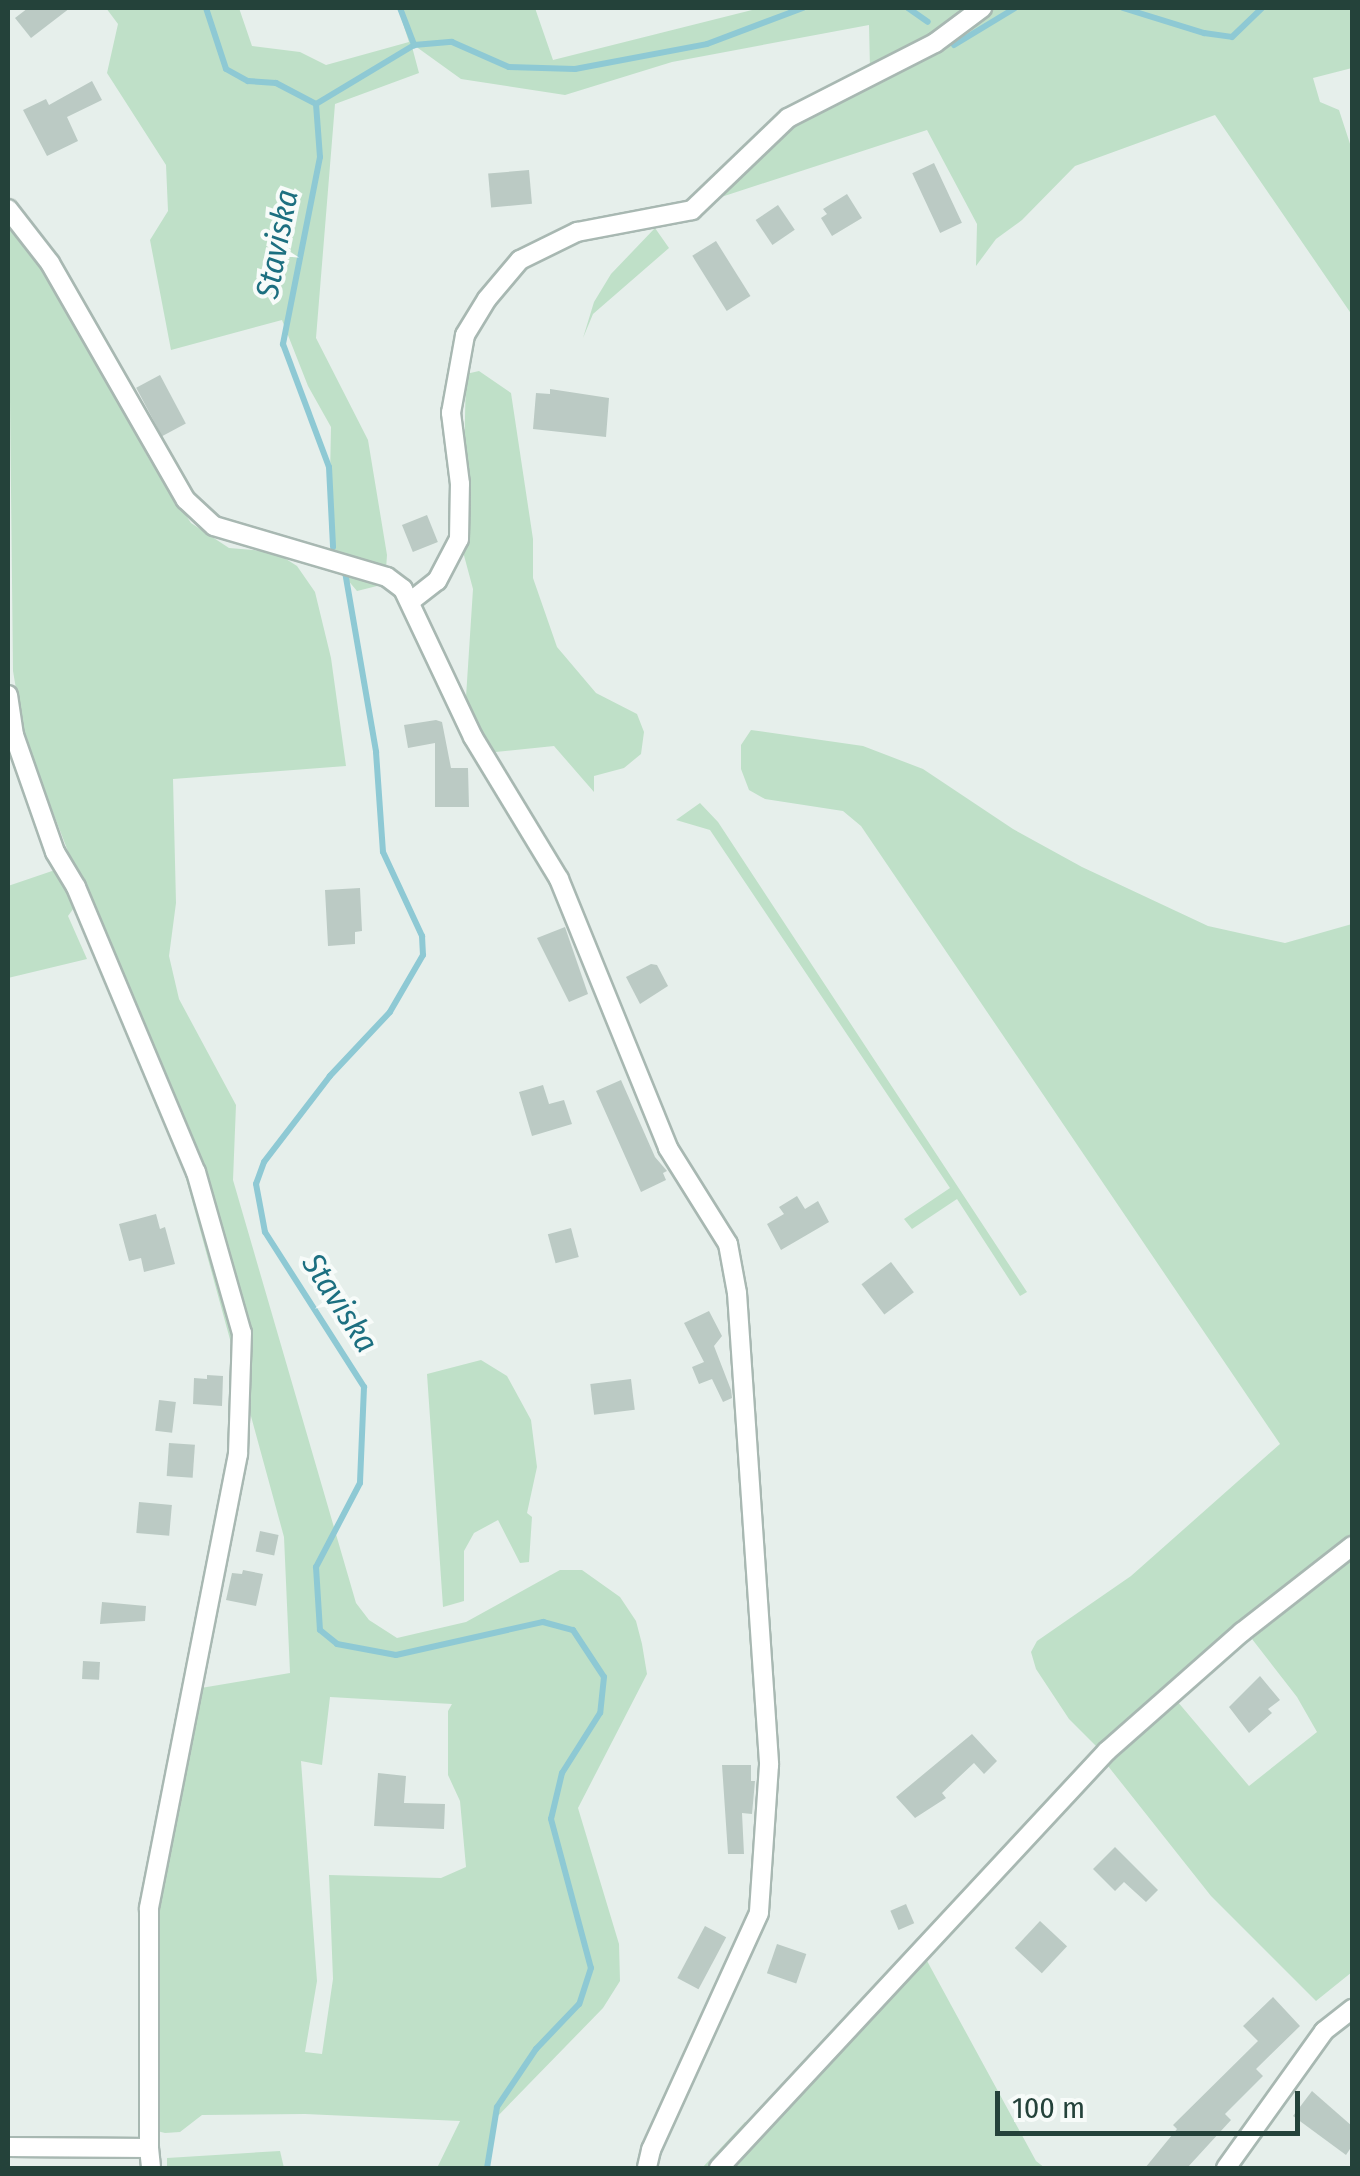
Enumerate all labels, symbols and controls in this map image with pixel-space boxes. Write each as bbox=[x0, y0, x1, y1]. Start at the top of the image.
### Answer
water label: Staviska bbox=[248, 186, 306, 302]
water label: Staviska bbox=[294, 1246, 386, 1360]
scale bar bbox=[1000, 2071, 1305, 2133]
text: 100 m bbox=[1012, 2090, 1085, 2126]

